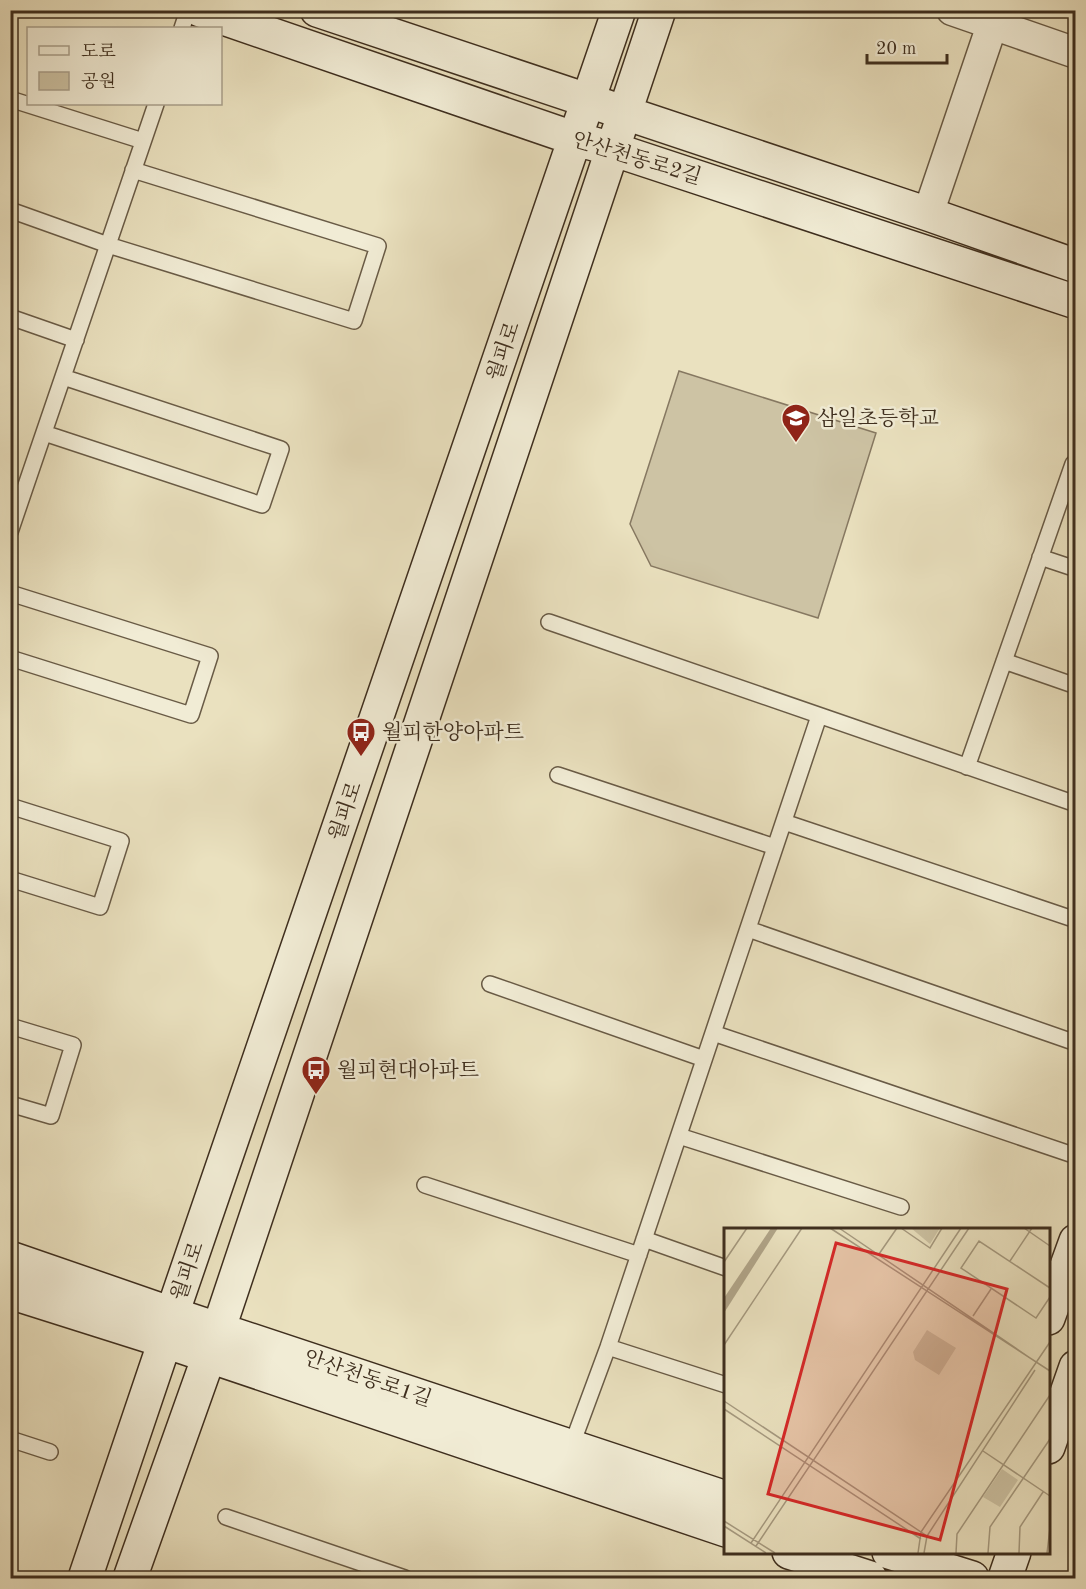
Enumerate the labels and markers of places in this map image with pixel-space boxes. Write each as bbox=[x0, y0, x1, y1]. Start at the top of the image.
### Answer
school or university icon: 삼일초등학교 bbox=[780, 402, 812, 444]
place label: 삼일초등학교 bbox=[817, 407, 939, 430]
bus stop icon: 월피한양아파트 bbox=[345, 716, 377, 758]
place label: 월피한양아파트 bbox=[382, 721, 524, 744]
bus stop icon: 월피현대아파트 bbox=[300, 1054, 332, 1096]
place label: 월피현대아파트 bbox=[337, 1059, 479, 1082]

